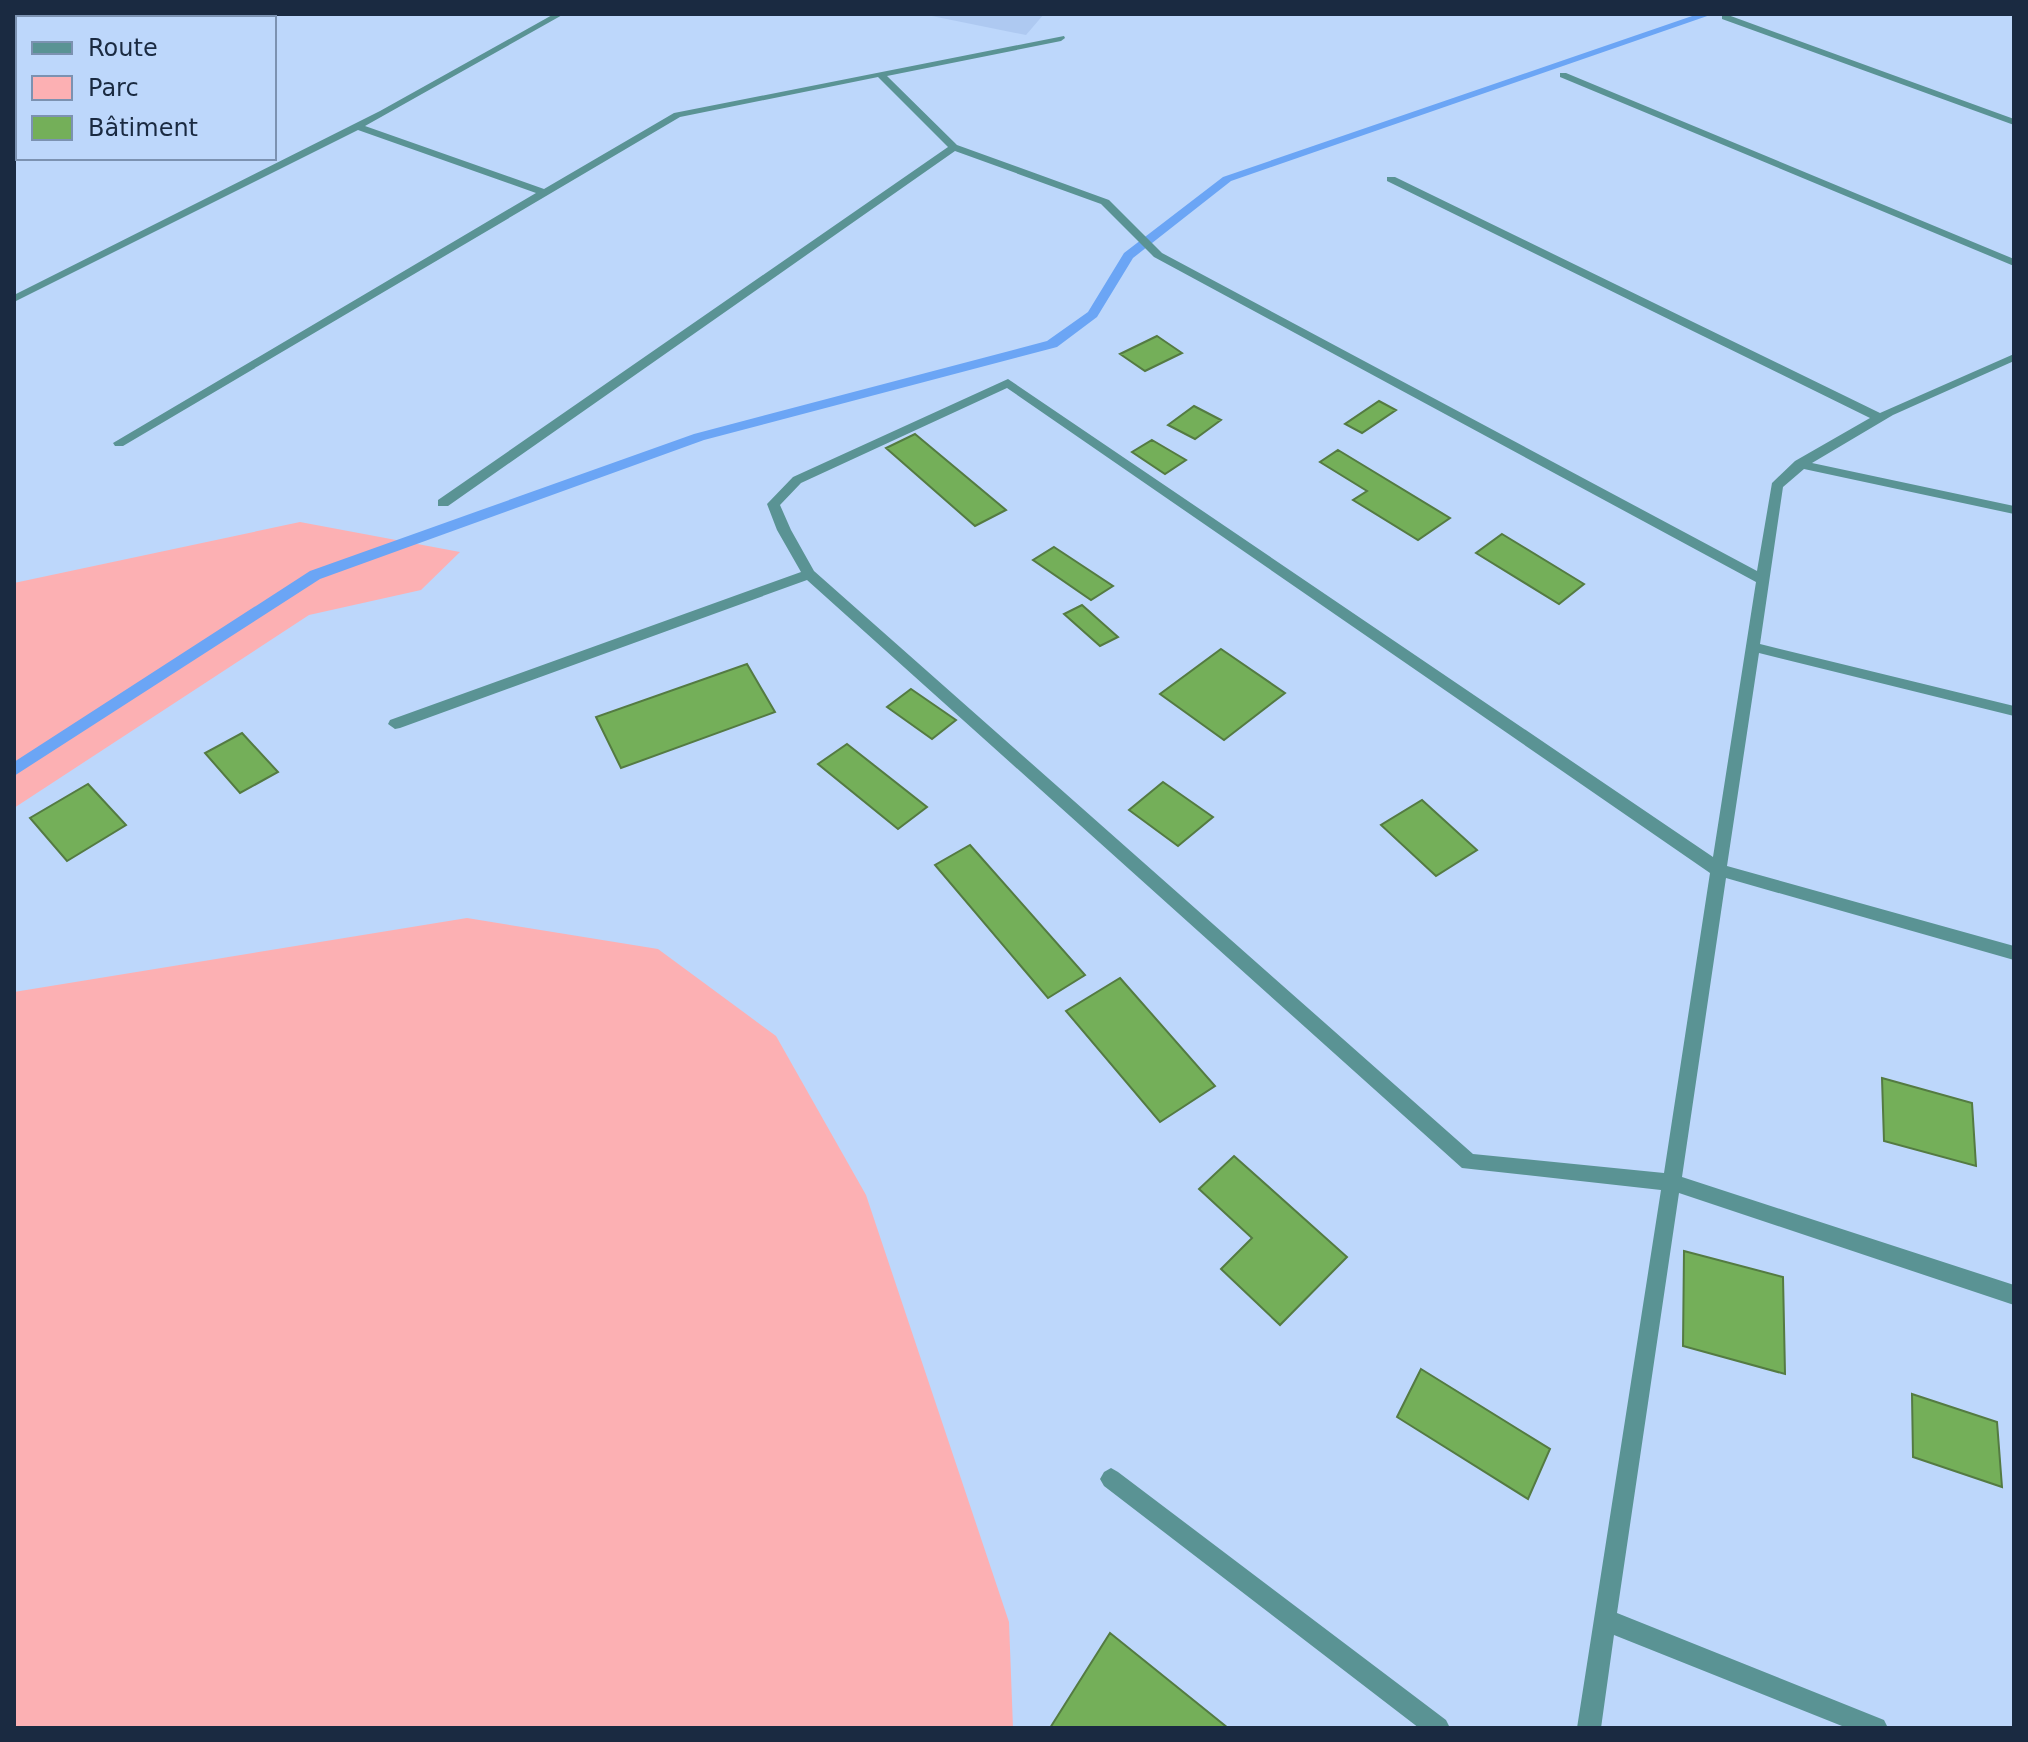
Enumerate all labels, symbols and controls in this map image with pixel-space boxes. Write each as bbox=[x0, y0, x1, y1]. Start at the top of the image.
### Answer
legend bbox=[16, 16, 276, 160]
text: Route bbox=[88, 34, 158, 62]
text: Parc bbox=[88, 74, 139, 102]
text: Bâtiment bbox=[88, 114, 198, 142]

